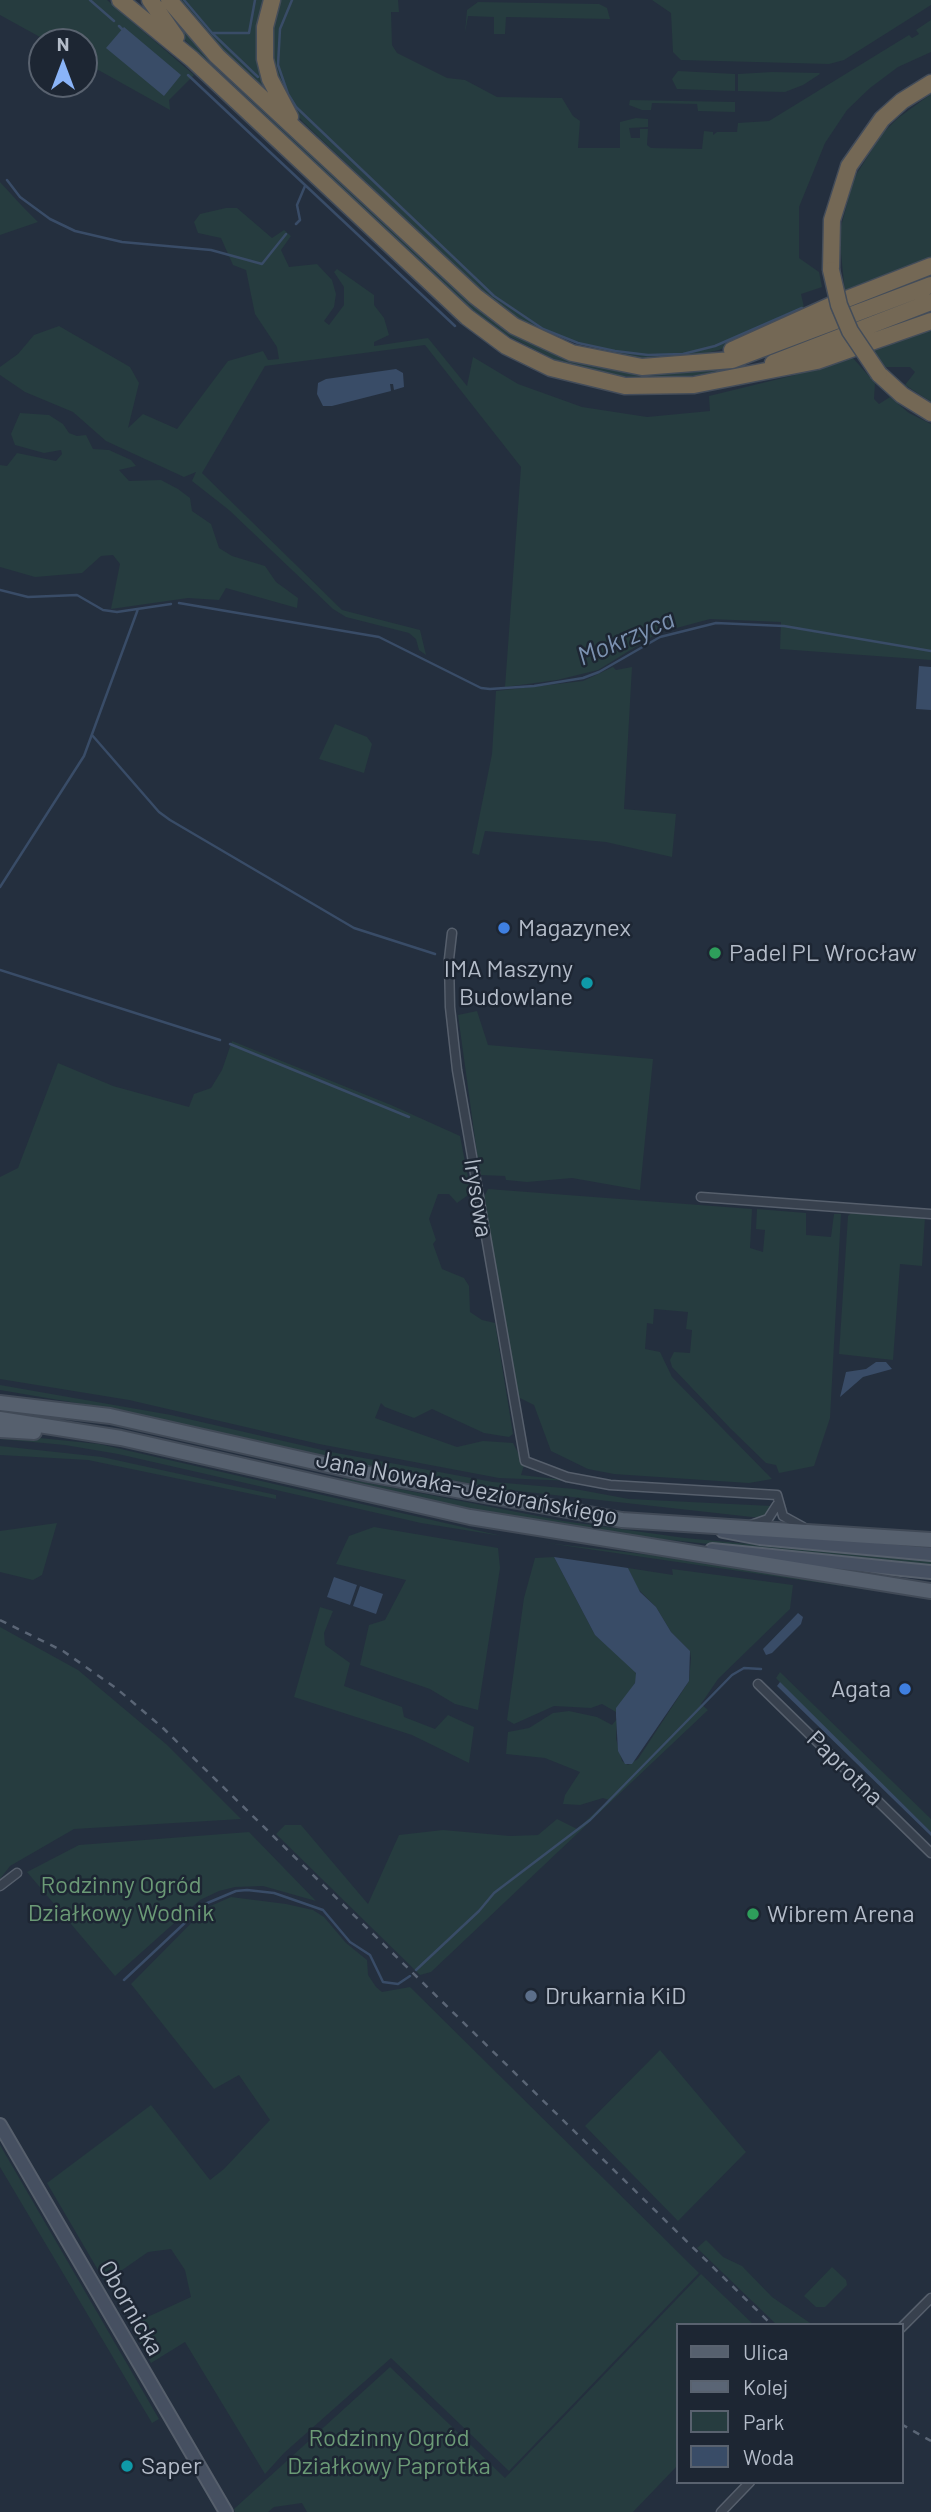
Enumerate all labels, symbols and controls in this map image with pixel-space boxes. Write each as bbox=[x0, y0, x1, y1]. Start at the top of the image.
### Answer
north arrow bbox=[28, 28, 98, 98]
text: N bbox=[57, 32, 69, 55]
water label: Mokrzyca bbox=[573, 604, 679, 672]
place label: Magazynex bbox=[518, 914, 631, 942]
marker: Magazynex bbox=[496, 920, 512, 936]
place label: Padel PL Wrocław bbox=[729, 939, 917, 967]
marker: Padel PL Wrocław bbox=[707, 945, 723, 961]
place label: IMA Maszyny Budowlane bbox=[444, 955, 573, 1011]
marker: IMA Maszyny Budowlane bbox=[579, 975, 595, 991]
street label: Irysowa bbox=[458, 1157, 498, 1239]
street label: Jana Nowaka-Jeziorańskiego bbox=[314, 1445, 620, 1531]
place label: Agata bbox=[831, 1675, 891, 1703]
marker: Agata bbox=[897, 1681, 913, 1697]
street label: Paprotna bbox=[801, 1725, 889, 1811]
park label: Rodzinny Ogród Działkowy Wodnik bbox=[28, 1871, 214, 1927]
place label: Wibrem Arena bbox=[767, 1900, 915, 1928]
marker: Wibrem Arena bbox=[745, 1906, 761, 1922]
place label: Drukarnia KiD bbox=[545, 1982, 686, 2010]
marker: Drukarnia KiD bbox=[523, 1988, 539, 2004]
street label: Obornicka bbox=[92, 2255, 170, 2361]
legend bbox=[676, 2323, 903, 2484]
text: Ulica bbox=[743, 2339, 788, 2364]
text: Kolej bbox=[743, 2374, 788, 2399]
text: Park bbox=[743, 2409, 784, 2434]
park label: Rodzinny Ogród Działkowy Paprotka bbox=[287, 2424, 491, 2480]
text: Woda bbox=[743, 2444, 794, 2469]
place label: Saper bbox=[141, 2452, 202, 2480]
marker: Saper bbox=[119, 2458, 135, 2474]

